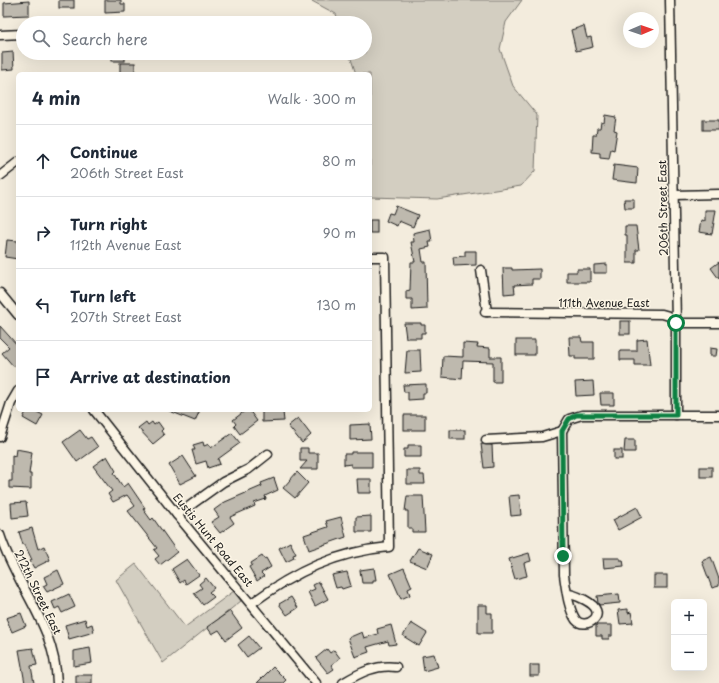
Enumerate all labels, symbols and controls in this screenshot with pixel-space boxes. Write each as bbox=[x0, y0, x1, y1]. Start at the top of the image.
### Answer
north arrow bbox=[623, 12, 659, 48]
search box bbox=[16, 16, 372, 60]
icon: search bbox=[30, 27, 52, 49]
text: Search here bbox=[62, 27, 148, 50]
text: 4 min bbox=[32, 85, 80, 111]
text: Walk · 300 m bbox=[268, 89, 356, 108]
text: Continue bbox=[70, 140, 138, 163]
icon: ahead bbox=[32, 150, 54, 172]
text: 80 m bbox=[322, 151, 356, 170]
street label: 206th Street East bbox=[653, 160, 672, 256]
text: 206th Street East bbox=[70, 163, 184, 182]
text: Turn right bbox=[70, 212, 147, 235]
icon: right bbox=[32, 222, 54, 244]
text: 90 m bbox=[323, 223, 356, 242]
text: 112th Avenue East bbox=[70, 235, 182, 254]
text: Turn left bbox=[70, 284, 136, 307]
icon: left bbox=[32, 294, 54, 316]
street label: 111th Avenue East bbox=[558, 294, 650, 311]
text: 130 m bbox=[317, 295, 356, 314]
text: 207th Street East bbox=[70, 307, 181, 326]
route start bbox=[667, 314, 685, 332]
text: Arrive at destination bbox=[70, 365, 231, 388]
icon: arrive bbox=[32, 366, 54, 388]
street label: Eustis Hunt Road East bbox=[169, 489, 258, 591]
street label: 212th Street East bbox=[11, 546, 66, 637]
route end bbox=[554, 547, 572, 565]
map controls bbox=[671, 599, 707, 671]
button: + bbox=[671, 599, 707, 635]
button: − bbox=[671, 635, 707, 671]

